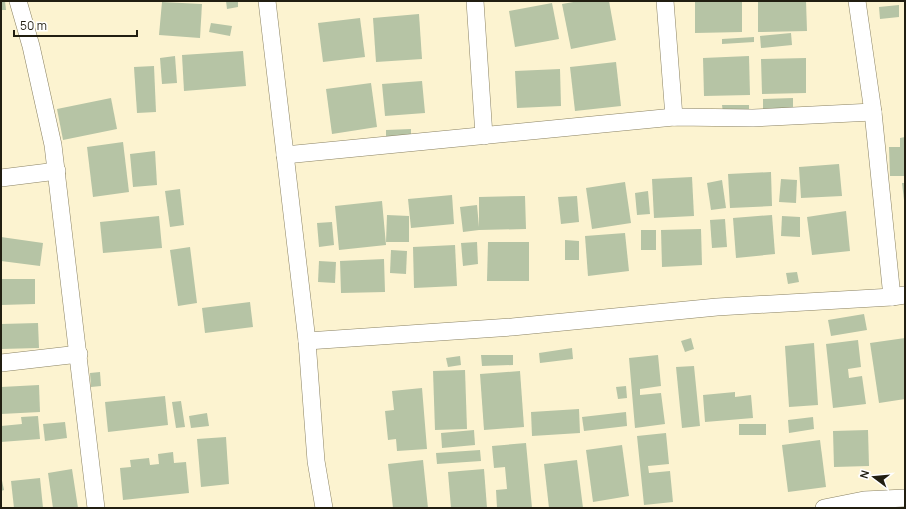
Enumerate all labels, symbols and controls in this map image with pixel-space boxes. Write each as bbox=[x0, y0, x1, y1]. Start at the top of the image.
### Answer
scale bar bbox=[14, 12, 137, 38]
text: 50 m bbox=[20, 17, 47, 34]
north arrow bbox=[854, 457, 894, 497]
text: N bbox=[856, 468, 872, 480]

